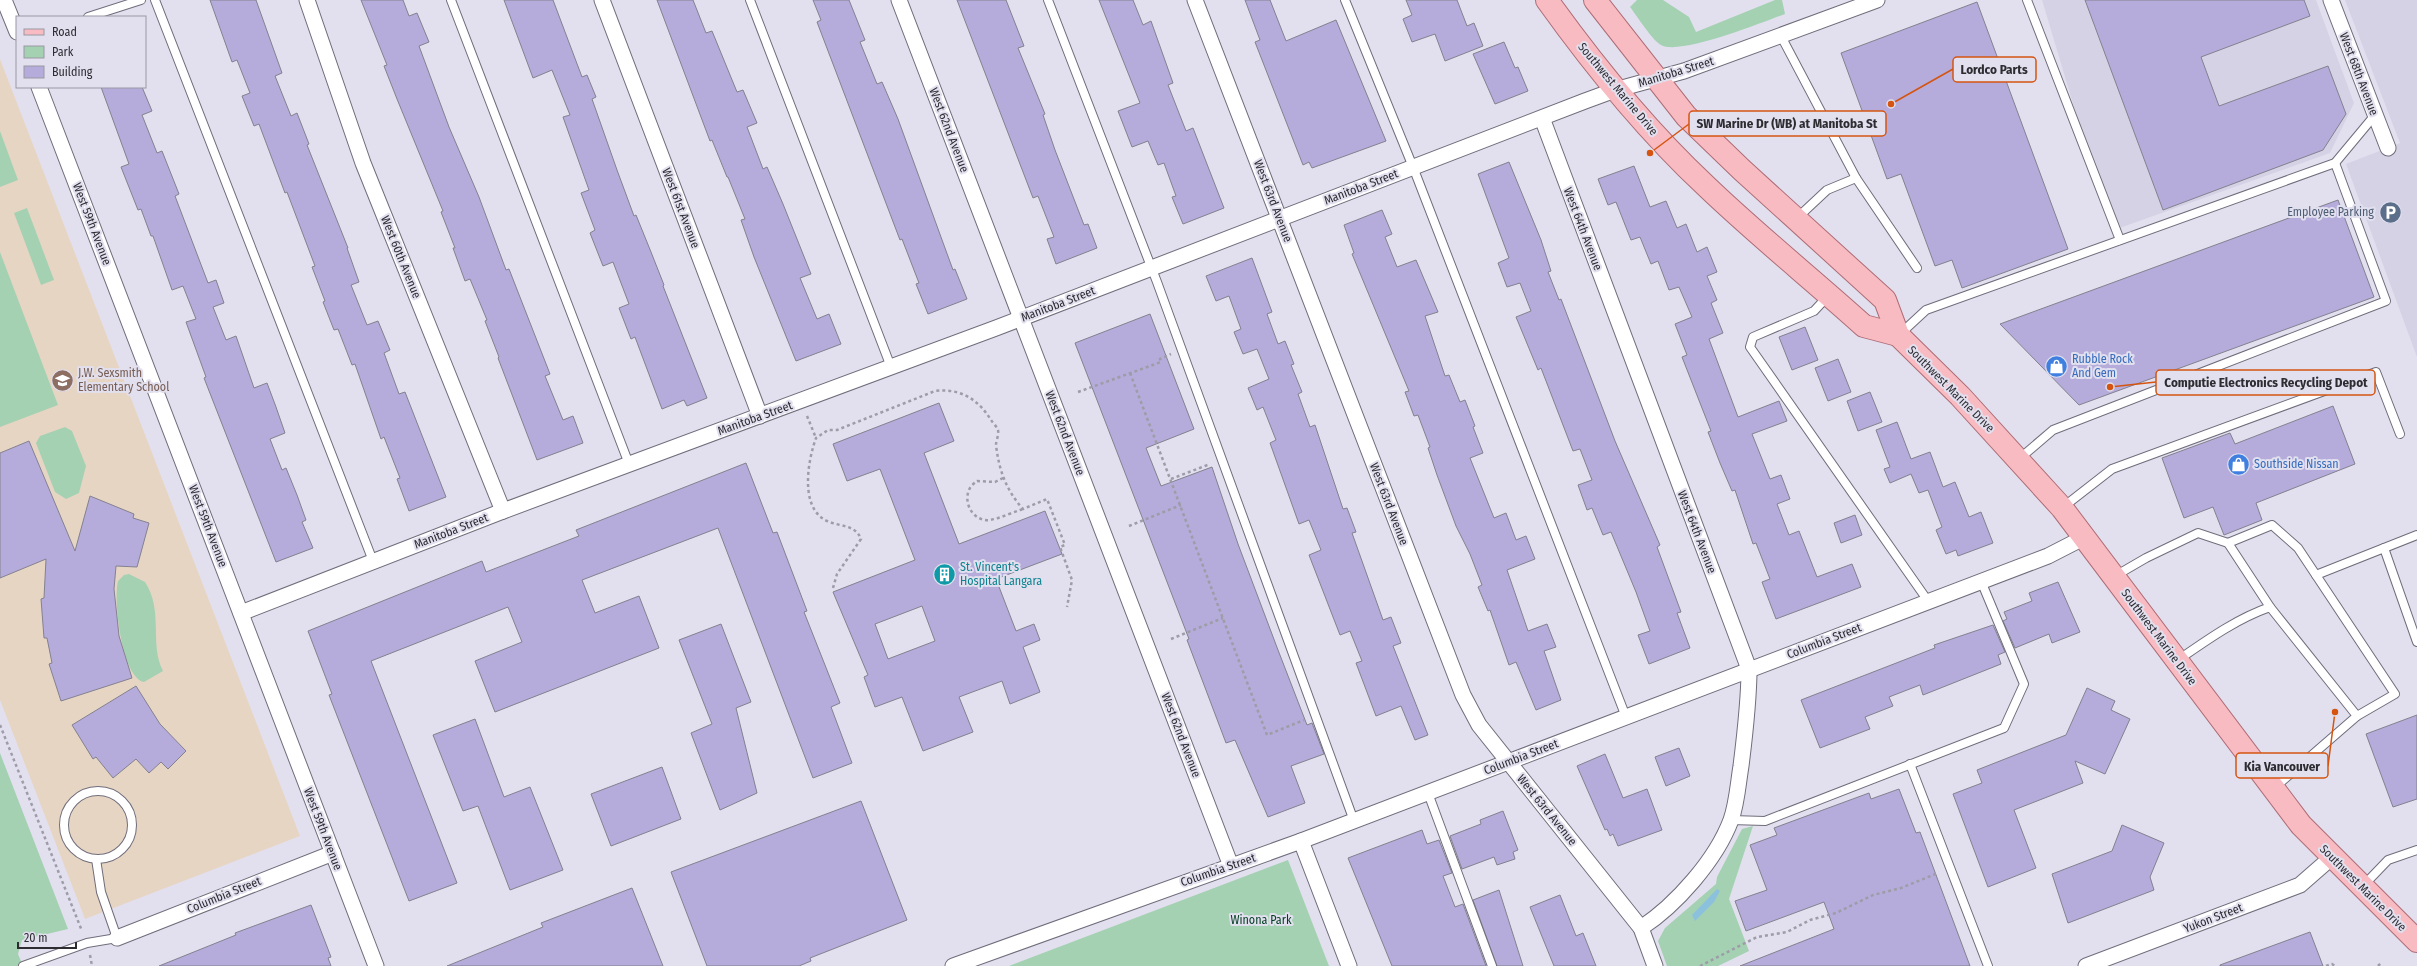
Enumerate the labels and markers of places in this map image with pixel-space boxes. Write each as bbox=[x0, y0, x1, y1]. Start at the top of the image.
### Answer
callout: Lordco Parts bbox=[1953, 57, 2036, 82]
callout: SW Marine Dr (WB) at Manitoba St bbox=[1689, 111, 1886, 136]
parking icon: Employee Parking bbox=[2377, 199, 2403, 225]
place label: Employee Parking bbox=[2287, 205, 2374, 219]
place label: Rubble Rock And Gem bbox=[2072, 352, 2133, 380]
shop icon: Rubble Rock And Gem bbox=[2044, 353, 2070, 379]
place label: J.W. Sexsmith Elementary School bbox=[78, 366, 169, 394]
school or university icon: J.W. Sexsmith Elementary School bbox=[49, 367, 75, 393]
callout: Computie Electronics Recycling Depot bbox=[2156, 370, 2375, 395]
shop icon: Southside Nissan bbox=[2226, 451, 2252, 477]
place label: Southside Nissan bbox=[2254, 457, 2339, 471]
place label: St. Vincent's Hospital Langara bbox=[960, 560, 1042, 588]
building icon: St. Vincent's Hospital Langara bbox=[932, 561, 958, 587]
callout: Kia Vancouver bbox=[2236, 753, 2328, 778]

